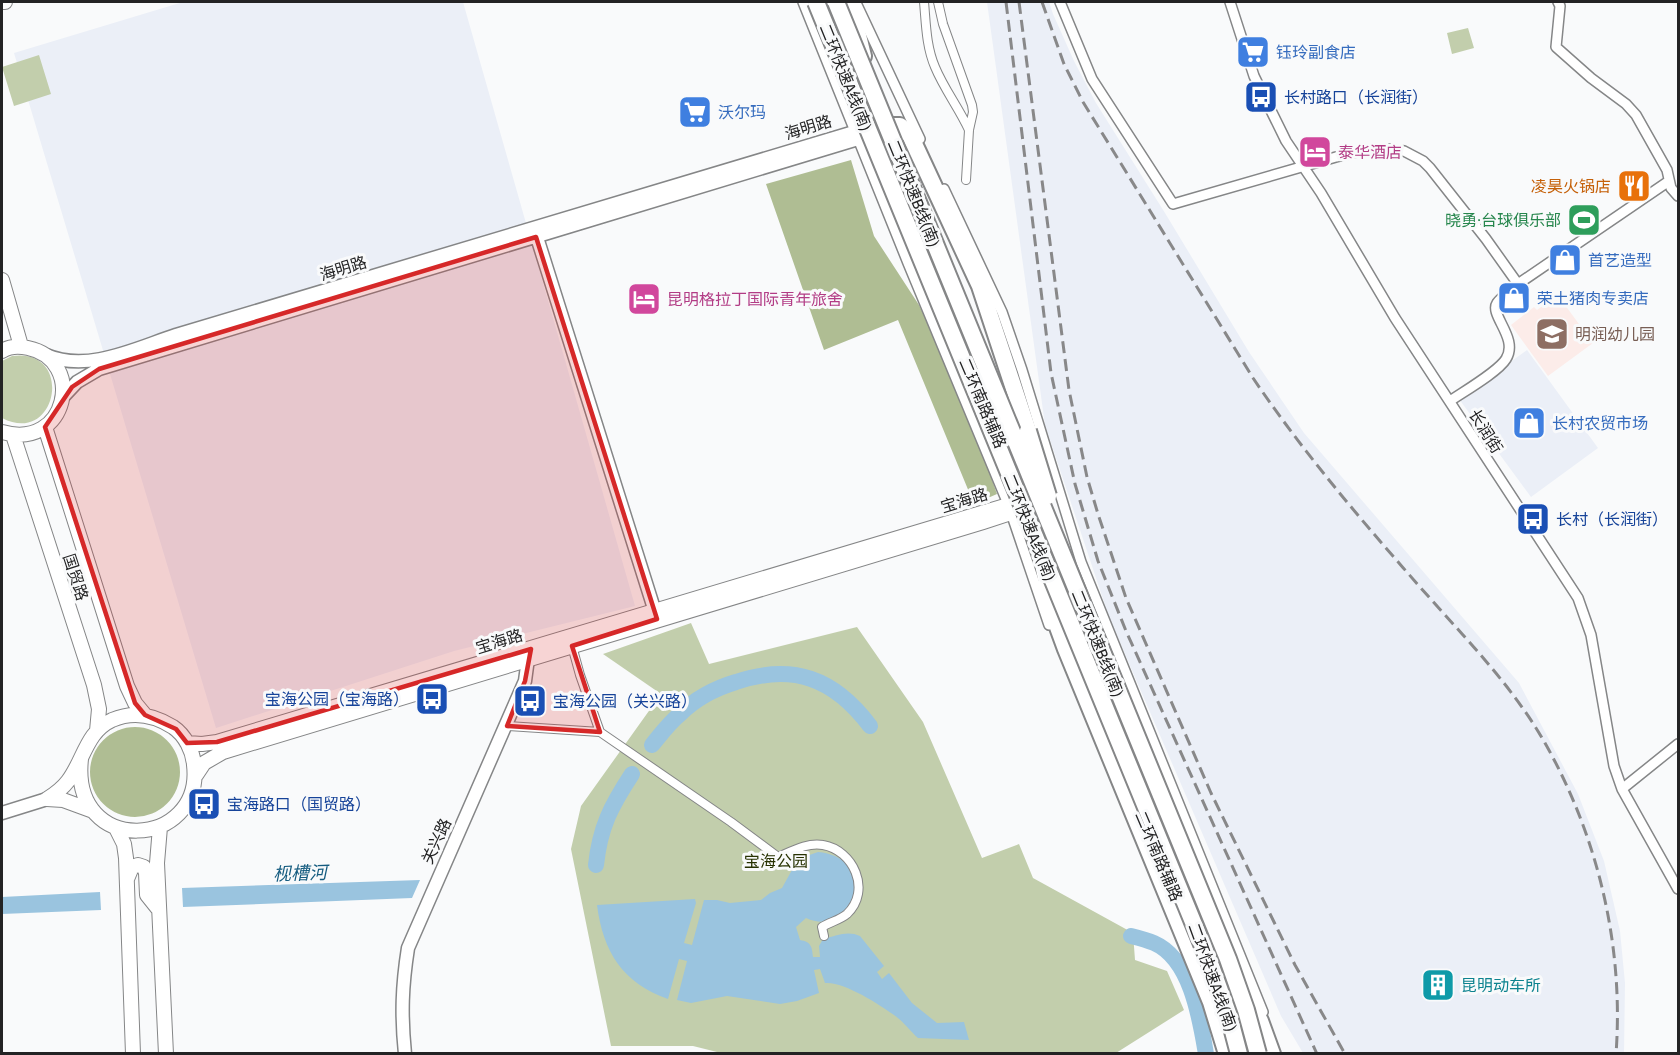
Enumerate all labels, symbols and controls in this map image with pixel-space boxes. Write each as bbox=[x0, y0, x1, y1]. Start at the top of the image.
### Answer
street label: 二环快速A线(南) bbox=[815, 20, 877, 134]
supermarket icon: 钰玲副食店 bbox=[1235, 34, 1271, 70]
place label: 钰玲副食店 bbox=[1276, 41, 1356, 63]
bus stop icon: 长村路口（长润街） bbox=[1243, 79, 1279, 115]
place label: 长村路口（长润街） bbox=[1284, 86, 1428, 108]
supermarket icon: 沃尔玛 bbox=[677, 94, 713, 130]
place label: 沃尔玛 bbox=[718, 101, 766, 123]
street label: 海明路 bbox=[782, 109, 834, 145]
hotel icon: 泰华酒店 bbox=[1297, 134, 1333, 170]
street label: 二环快速B线(南) bbox=[883, 136, 945, 250]
place label: 泰华酒店 bbox=[1338, 141, 1402, 163]
restaurant icon: 凌昊火锅店 bbox=[1616, 168, 1652, 204]
place label: 凌昊火锅店 bbox=[1531, 175, 1611, 197]
sports icon: 晓勇·台球俱乐部 bbox=[1566, 202, 1602, 238]
place label: 晓勇·台球俱乐部 bbox=[1445, 209, 1561, 231]
shop icon: 首艺造型 bbox=[1547, 242, 1583, 278]
place label: 首艺造型 bbox=[1588, 249, 1652, 271]
street label: 海明路 bbox=[317, 250, 369, 286]
shop icon: 荣土猪肉专卖店 bbox=[1496, 280, 1532, 316]
hotel icon: 昆明格拉丁国际青年旅舍 bbox=[626, 281, 662, 317]
place label: 荣土猪肉专卖店 bbox=[1537, 287, 1649, 309]
place label: 昆明格拉丁国际青年旅舍 bbox=[667, 288, 843, 310]
school or university icon: 明润幼儿园 bbox=[1534, 316, 1570, 352]
place label: 明润幼儿园 bbox=[1575, 323, 1655, 345]
street label: 二环南路辅路 bbox=[954, 355, 1012, 451]
street label: 长润街 bbox=[1464, 405, 1508, 457]
shop icon: 长村农贸市场 bbox=[1511, 405, 1547, 441]
place label: 长村农贸市场 bbox=[1552, 412, 1648, 434]
street label: 二环快速A线(南) bbox=[999, 470, 1061, 584]
street label: 宝海路 bbox=[938, 482, 990, 518]
bus stop icon: 长村（长润街） bbox=[1515, 501, 1551, 537]
place label: 长村（长润街） bbox=[1556, 508, 1668, 530]
street label: 国贸路 bbox=[58, 551, 94, 603]
street label: 二环快速B线(南) bbox=[1067, 586, 1129, 700]
street label: 宝海路 bbox=[473, 623, 525, 659]
bus stop icon: 宝海公园（宝海路） bbox=[414, 681, 450, 717]
bus stop icon: 宝海公园（关兴路） bbox=[512, 683, 548, 719]
place label: 宝海公园（宝海路） bbox=[265, 688, 409, 710]
place label: 宝海公园（关兴路） bbox=[553, 690, 697, 712]
bus stop icon: 宝海路口（国贸路） bbox=[186, 786, 222, 822]
place label: 宝海路口（国贸路） bbox=[227, 793, 371, 815]
street label: 二环南路辅路 bbox=[1130, 808, 1188, 904]
street label: 关兴路 bbox=[416, 815, 456, 867]
park label: 宝海公园 bbox=[744, 850, 808, 872]
water label: 枧槽河 bbox=[273, 859, 330, 886]
street label: 二环快速A线(南) bbox=[1183, 920, 1243, 1034]
building icon: 昆明动车所 bbox=[1420, 967, 1456, 1003]
place label: 昆明动车所 bbox=[1461, 974, 1541, 996]

